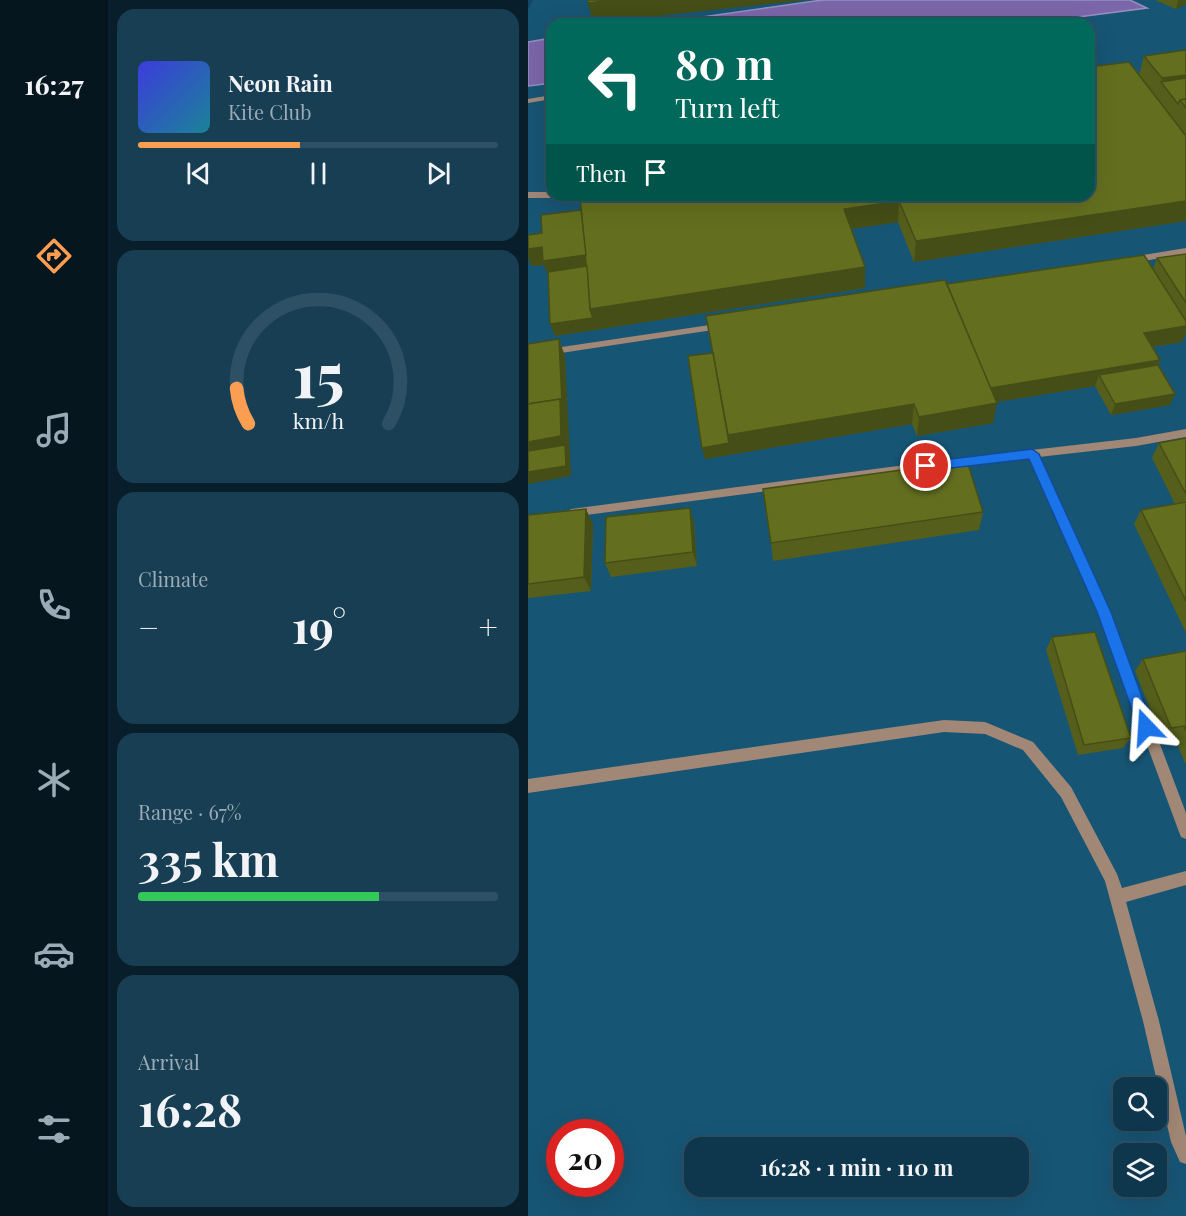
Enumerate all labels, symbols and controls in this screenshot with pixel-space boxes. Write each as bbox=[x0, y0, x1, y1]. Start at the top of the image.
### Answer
text: 80 m bbox=[675, 35, 773, 91]
icon: left bbox=[576, 42, 654, 120]
text: 16:27 bbox=[24, 66, 84, 102]
text: Neon Rain bbox=[228, 68, 333, 98]
text: Turn left bbox=[675, 89, 779, 125]
text: Kite Club bbox=[228, 98, 312, 125]
icon: arrive bbox=[639, 156, 672, 189]
icon: previous bbox=[182, 157, 215, 190]
icon: pause bbox=[302, 157, 335, 190]
icon: next bbox=[422, 157, 455, 190]
text: Then bbox=[576, 158, 627, 188]
icon: directions bbox=[33, 235, 75, 277]
text: 15 bbox=[292, 330, 344, 414]
text: km/h bbox=[292, 406, 344, 434]
icon: music bbox=[33, 409, 75, 451]
pin bbox=[900, 440, 951, 491]
icon: arrive bbox=[909, 449, 942, 482]
text: Climate bbox=[138, 565, 208, 592]
icon: phone bbox=[33, 584, 75, 626]
text: 19° bbox=[292, 595, 346, 655]
text: − bbox=[138, 604, 159, 648]
text: + bbox=[479, 604, 498, 648]
position arrow bbox=[1114, 695, 1178, 759]
icon: climate bbox=[33, 759, 75, 801]
text: Range · 67% bbox=[138, 798, 242, 825]
text: 335 km bbox=[138, 828, 279, 888]
icon: car bbox=[33, 933, 75, 975]
text: Arrival bbox=[138, 1048, 200, 1075]
map controls bbox=[1113, 1077, 1167, 1197]
button: search bbox=[1113, 1077, 1167, 1131]
text: 16:28 bbox=[138, 1078, 242, 1138]
icon: filters bbox=[33, 1108, 75, 1150]
speed limit sign: 20 bbox=[546, 1119, 624, 1197]
button: layers bbox=[1113, 1143, 1167, 1197]
text: 16:28 · 1 min · 110 m bbox=[760, 1152, 953, 1182]

